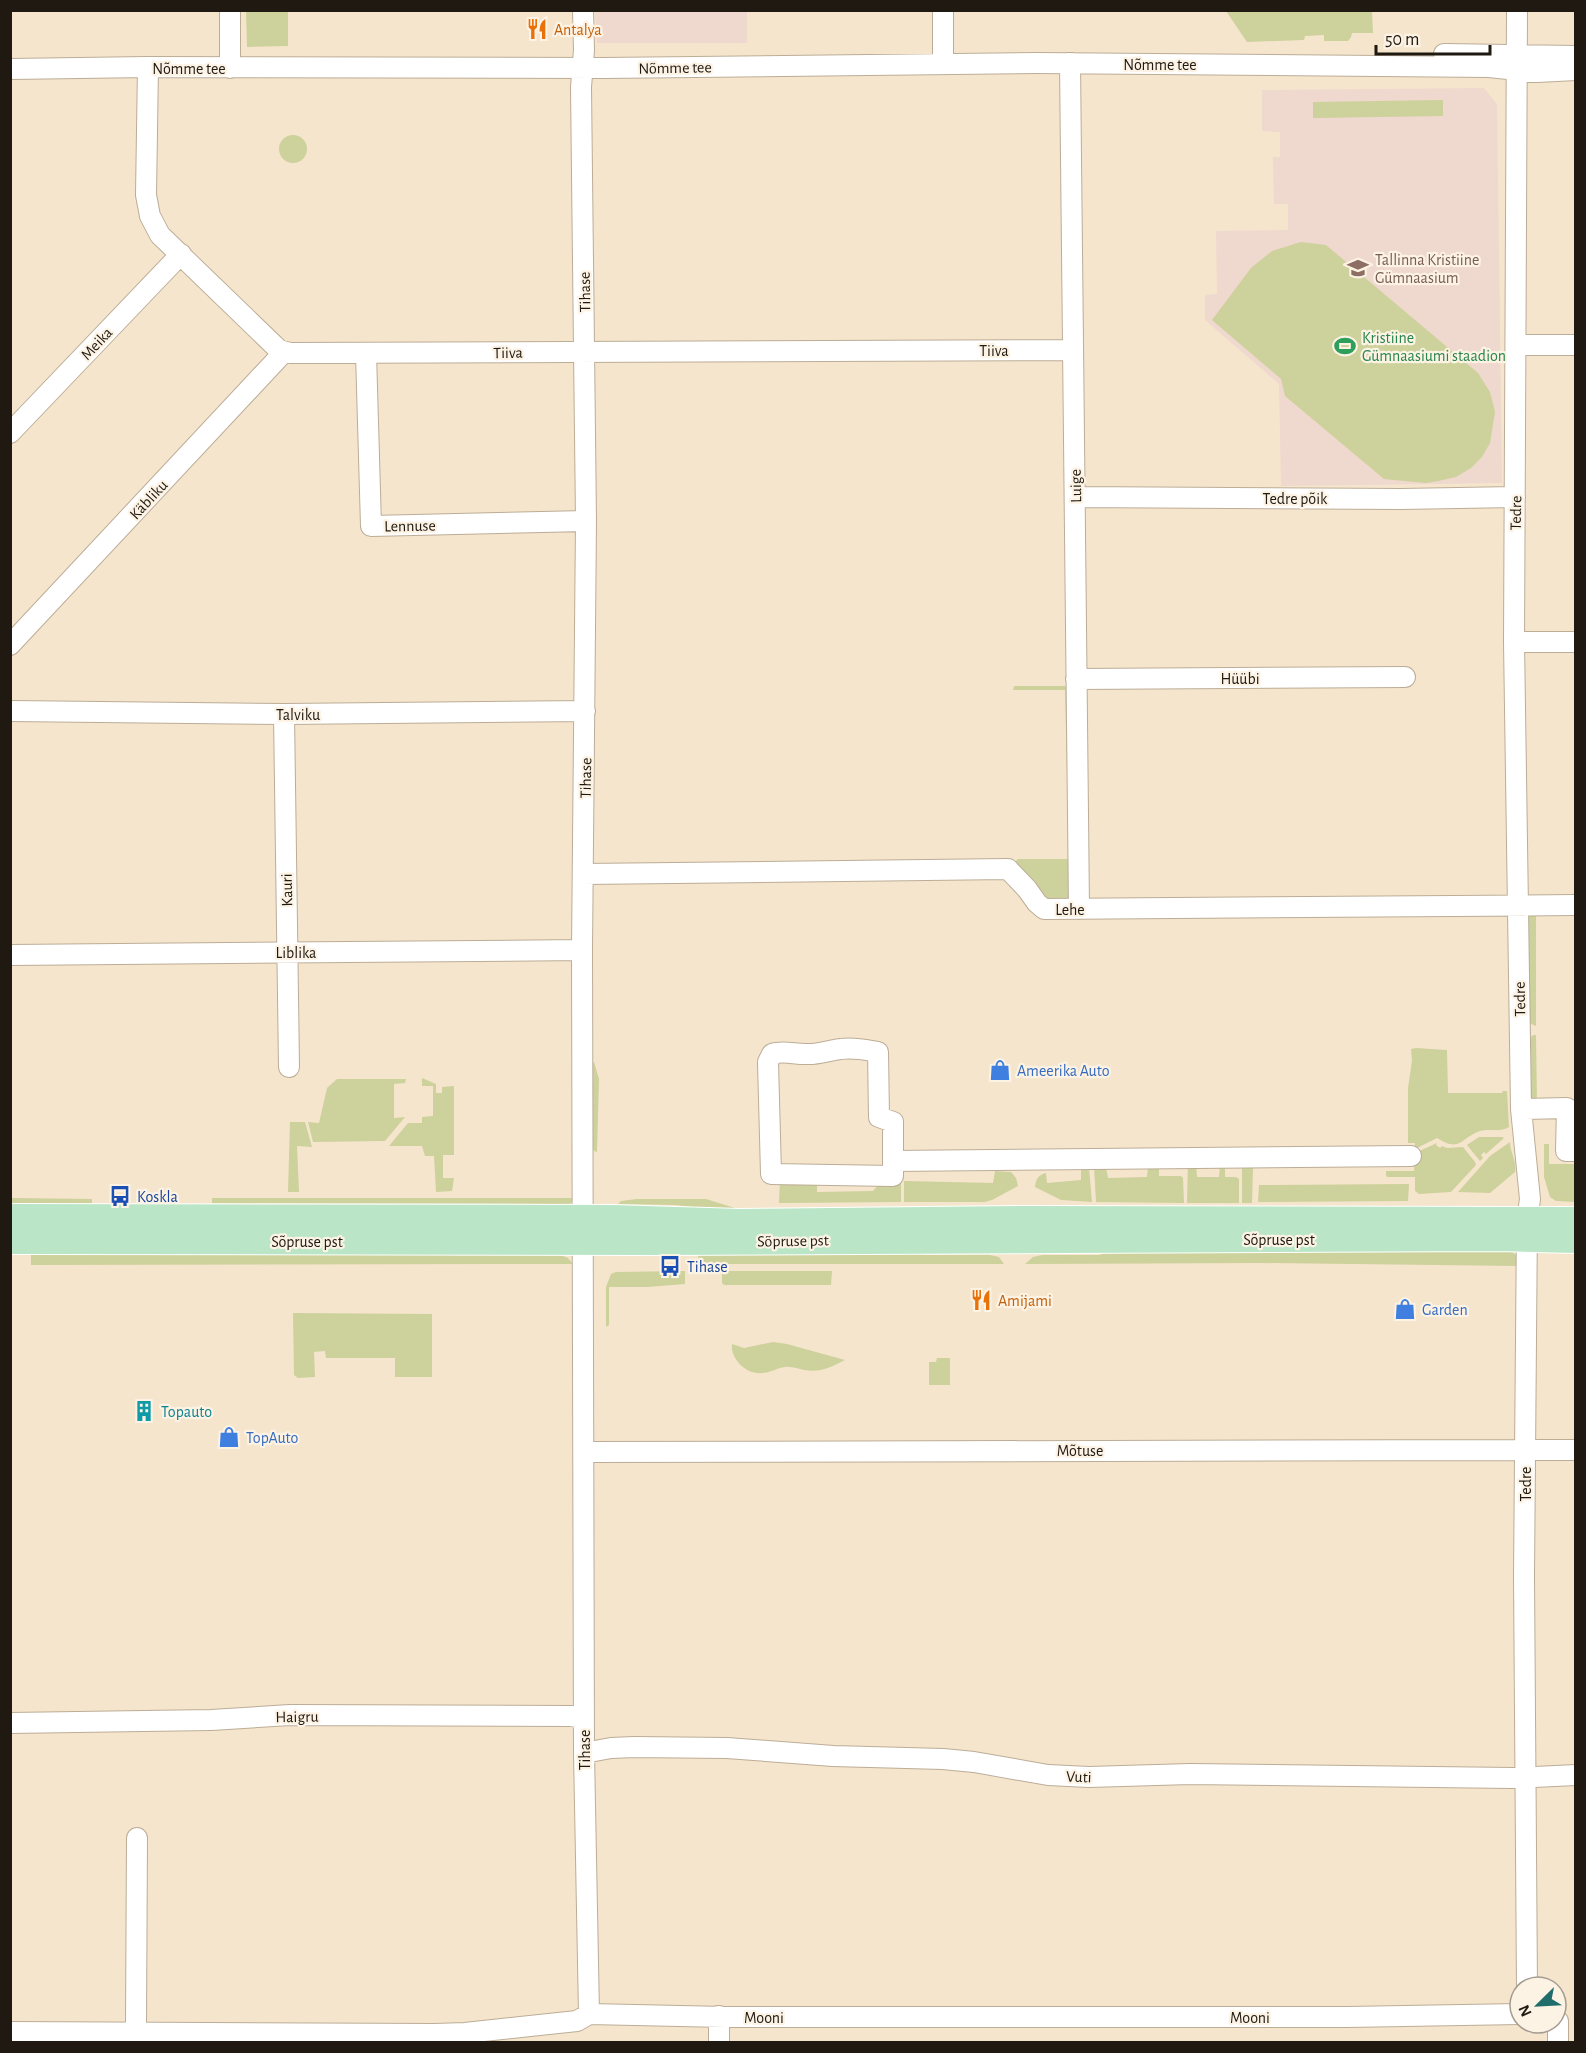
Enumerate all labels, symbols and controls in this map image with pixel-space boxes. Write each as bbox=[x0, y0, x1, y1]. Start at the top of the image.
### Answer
restaurant icon: Antalya bbox=[525, 17, 549, 41]
scale bar bbox=[1376, 18, 1490, 56]
place label: Antalya bbox=[554, 22, 602, 39]
text: 50 m bbox=[1385, 31, 1419, 49]
street label: Nõmme tee bbox=[1123, 57, 1197, 73]
street label: Nõmme tee bbox=[638, 59, 712, 77]
street label: Nõmme tee bbox=[152, 61, 226, 77]
place label: Tallinna Kristiine Gümnaasium bbox=[1375, 252, 1479, 286]
school or university icon: Tallinna Kristiine Gümnaasium bbox=[1346, 256, 1370, 280]
street label: Tihase bbox=[577, 271, 593, 312]
street label: Meika bbox=[78, 324, 116, 363]
place label: Kristiine Gümnaasiumi staadion bbox=[1362, 330, 1506, 364]
sports icon: Kristiine Gümnaasiumi staadion bbox=[1333, 334, 1357, 358]
street label: Tiiva bbox=[979, 343, 1009, 359]
street label: Tiiva bbox=[493, 345, 523, 361]
street label: Luige bbox=[1068, 469, 1084, 503]
street label: Käbliku bbox=[127, 477, 171, 523]
street label: Tedre põik bbox=[1263, 491, 1328, 507]
street label: Tedre bbox=[1508, 495, 1524, 531]
street label: Lennuse bbox=[384, 518, 436, 534]
street label: Hüübi bbox=[1220, 671, 1260, 687]
street label: Talviku bbox=[276, 707, 320, 723]
street label: Tihase bbox=[578, 758, 594, 799]
street label: Kauri bbox=[279, 873, 295, 907]
street label: Lehe bbox=[1055, 902, 1085, 918]
street label: Liblika bbox=[276, 945, 316, 961]
street label: Tedre bbox=[1512, 981, 1528, 1017]
shop icon: Ameerika Auto bbox=[988, 1058, 1012, 1082]
place label: Ameerika Auto bbox=[1017, 1063, 1110, 1079]
bus stop icon: Koskla bbox=[108, 1184, 132, 1208]
place label: Koskla bbox=[137, 1189, 178, 1205]
street label: Sõpruse pst bbox=[757, 1232, 829, 1250]
street label: Sõpruse pst bbox=[1243, 1232, 1315, 1248]
street label: Sõpruse pst bbox=[271, 1234, 343, 1250]
bus stop icon: Tihase bbox=[658, 1254, 682, 1278]
place label: Tihase bbox=[687, 1259, 728, 1275]
restaurant icon: Amijami bbox=[969, 1288, 993, 1312]
place label: Amijami bbox=[998, 1293, 1052, 1310]
shop icon: Garden bbox=[1393, 1297, 1417, 1321]
place label: Garden bbox=[1422, 1302, 1468, 1318]
building icon: Topauto bbox=[132, 1399, 156, 1423]
place label: Topauto bbox=[161, 1404, 212, 1420]
shop icon: TopAuto bbox=[217, 1425, 241, 1449]
place label: TopAuto bbox=[246, 1430, 298, 1446]
street label: Mõtuse bbox=[1057, 1443, 1103, 1459]
street label: Tedre bbox=[1518, 1467, 1534, 1501]
street label: Haigru bbox=[275, 1709, 319, 1725]
street label: Tihase bbox=[577, 1730, 593, 1770]
street label: Vuti bbox=[1066, 1769, 1092, 1785]
north arrow bbox=[1508, 1975, 1568, 2035]
text: N bbox=[1516, 2002, 1535, 2019]
street label: Mooni bbox=[744, 2010, 784, 2026]
street label: Mooni bbox=[1230, 2010, 1270, 2026]

